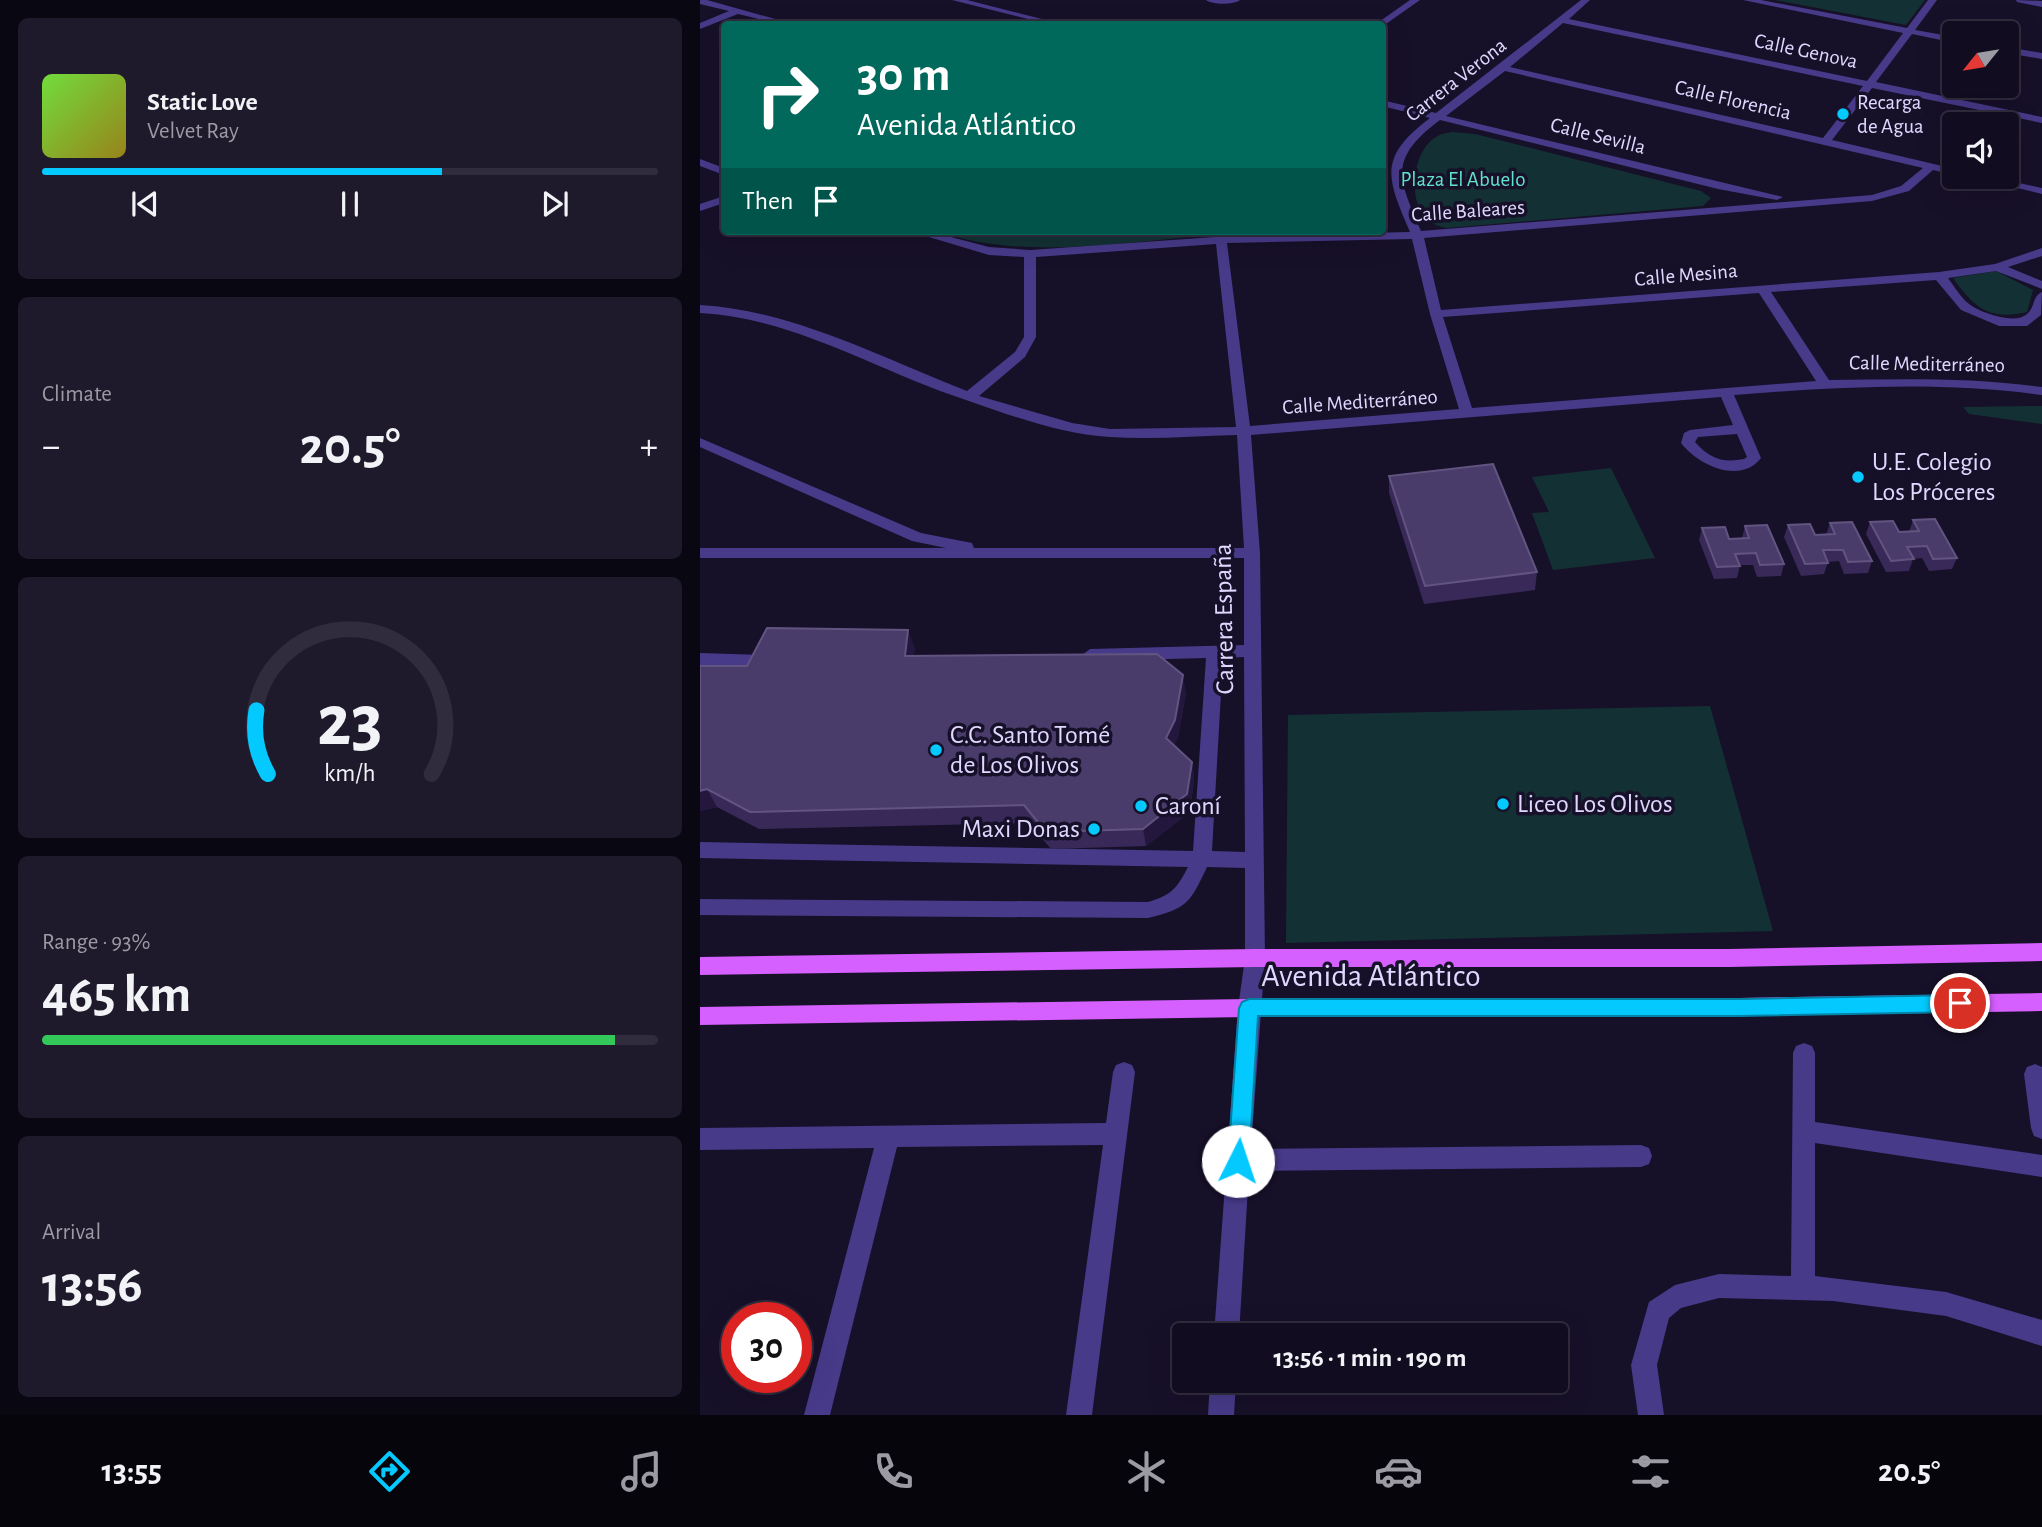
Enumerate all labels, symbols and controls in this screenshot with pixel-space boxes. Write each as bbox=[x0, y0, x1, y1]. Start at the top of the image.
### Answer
north arrow bbox=[1942, 21, 2020, 98]
map controls bbox=[1942, 21, 2019, 189]
street label: Calle Genova bbox=[1752, 30, 1860, 72]
street label: Carrera Verona bbox=[1402, 34, 1511, 126]
icon: right bbox=[742, 49, 833, 140]
text: 30 m bbox=[857, 51, 951, 100]
street label: Calle Florencia bbox=[1673, 76, 1793, 124]
text: Static Love bbox=[147, 89, 258, 115]
place label: Recarga de Agua bbox=[1857, 92, 1924, 137]
marker: Recarga de Agua bbox=[1835, 106, 1851, 122]
text: Avenida Atlántico bbox=[857, 109, 1077, 141]
button: sound bbox=[1942, 112, 2019, 189]
street label: Calle Sevilla bbox=[1548, 114, 1648, 158]
text: Velvet Ray bbox=[147, 120, 239, 143]
park label: Plaza El Abuelo bbox=[1400, 169, 1526, 190]
icon: arrive bbox=[807, 182, 845, 220]
icon: previous bbox=[126, 185, 164, 223]
icon: pause bbox=[331, 185, 369, 223]
icon: next bbox=[536, 185, 574, 223]
text: Then bbox=[742, 188, 793, 214]
street label: Calle Baleares bbox=[1411, 197, 1525, 225]
street label: Calle Mesina bbox=[1634, 260, 1739, 290]
street label: Calle Mediterráneo bbox=[1849, 352, 2005, 376]
text: Climate bbox=[42, 383, 112, 406]
street label: Calle Mediterráneo bbox=[1282, 386, 1438, 418]
text: 20.5° bbox=[299, 421, 401, 473]
text: − bbox=[42, 428, 60, 466]
text: + bbox=[640, 428, 658, 466]
place label: U.E. Colegio Los Próceres bbox=[1872, 449, 1995, 505]
marker: U.E. Colegio Los Próceres bbox=[1850, 469, 1866, 485]
street label: Carrera España bbox=[1210, 543, 1238, 695]
text: 23 bbox=[317, 686, 383, 759]
place label: C.C. Santo Tomé de Los Olivos bbox=[950, 722, 1110, 778]
marker: C.C. Santo Tomé de Los Olivos bbox=[928, 742, 944, 758]
text: km/h bbox=[324, 760, 376, 785]
place label: Liceo Los Olivos bbox=[1517, 791, 1673, 817]
place label: Caroní bbox=[1155, 793, 1222, 819]
marker: Liceo Los Olivos bbox=[1495, 796, 1511, 812]
marker: Caroní bbox=[1133, 798, 1149, 814]
place label: Maxi Donas bbox=[961, 816, 1080, 842]
marker: Maxi Donas bbox=[1086, 821, 1102, 837]
text: Range · 93% bbox=[42, 931, 150, 954]
street label: Avenida Atlántico bbox=[1261, 960, 1481, 992]
text: 465 km bbox=[42, 969, 191, 1021]
pin bbox=[1930, 973, 1990, 1033]
icon: arrive bbox=[1941, 984, 1979, 1022]
position arrow bbox=[1201, 1124, 1275, 1198]
text: Arrival bbox=[42, 1221, 101, 1244]
text: 13:56 bbox=[42, 1259, 143, 1311]
speed limit sign: 30 bbox=[721, 1302, 812, 1393]
text: 13:56 · 1 min · 190 m bbox=[1273, 1345, 1467, 1371]
icon: directions bbox=[365, 1447, 414, 1496]
icon: music bbox=[617, 1447, 666, 1496]
icon: phone bbox=[869, 1447, 918, 1496]
icon: climate bbox=[1122, 1447, 1171, 1496]
icon: car bbox=[1374, 1447, 1423, 1496]
icon: filters bbox=[1626, 1447, 1675, 1496]
text: 13:55 bbox=[102, 1455, 162, 1487]
text: 20.5° bbox=[1878, 1455, 1940, 1487]

